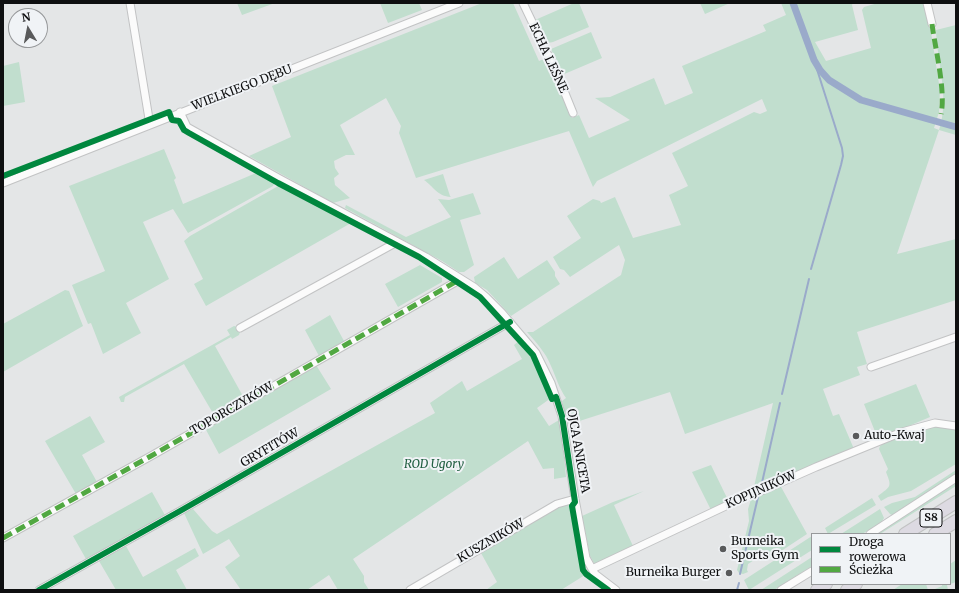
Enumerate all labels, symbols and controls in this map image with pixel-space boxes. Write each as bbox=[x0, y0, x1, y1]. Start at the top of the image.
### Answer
north arrow bbox=[8, 8, 48, 48]
text: N bbox=[21, 10, 32, 25]
street label: ECHA LEŚNE bbox=[526, 21, 570, 95]
street label: WIELKIEGO DĘBU bbox=[190, 62, 294, 114]
street label: TOPORCZYKÓW bbox=[188, 379, 276, 439]
street label: OJCA ANICETA bbox=[564, 408, 592, 494]
street label: GRYFITÓW bbox=[238, 425, 302, 471]
place label: Auto-Kwaj bbox=[864, 429, 925, 443]
marker: Auto-Kwaj bbox=[851, 431, 861, 441]
park label: ROD Ugory bbox=[404, 458, 464, 472]
street label: KOPIJNIKÓW bbox=[724, 468, 798, 512]
road number: S8 bbox=[920, 509, 942, 527]
street label: KUSZNIKÓW bbox=[455, 516, 527, 566]
legend bbox=[811, 533, 951, 585]
text: Droga rowerowa bbox=[849, 534, 906, 564]
place label: Burneika Sports Gym bbox=[731, 535, 799, 563]
marker: Burneika Sports Gym bbox=[718, 544, 728, 554]
text: Ścieżka bbox=[849, 562, 893, 577]
place label: Burneika Burger bbox=[626, 566, 721, 580]
marker: Burneika Burger bbox=[724, 568, 734, 578]

